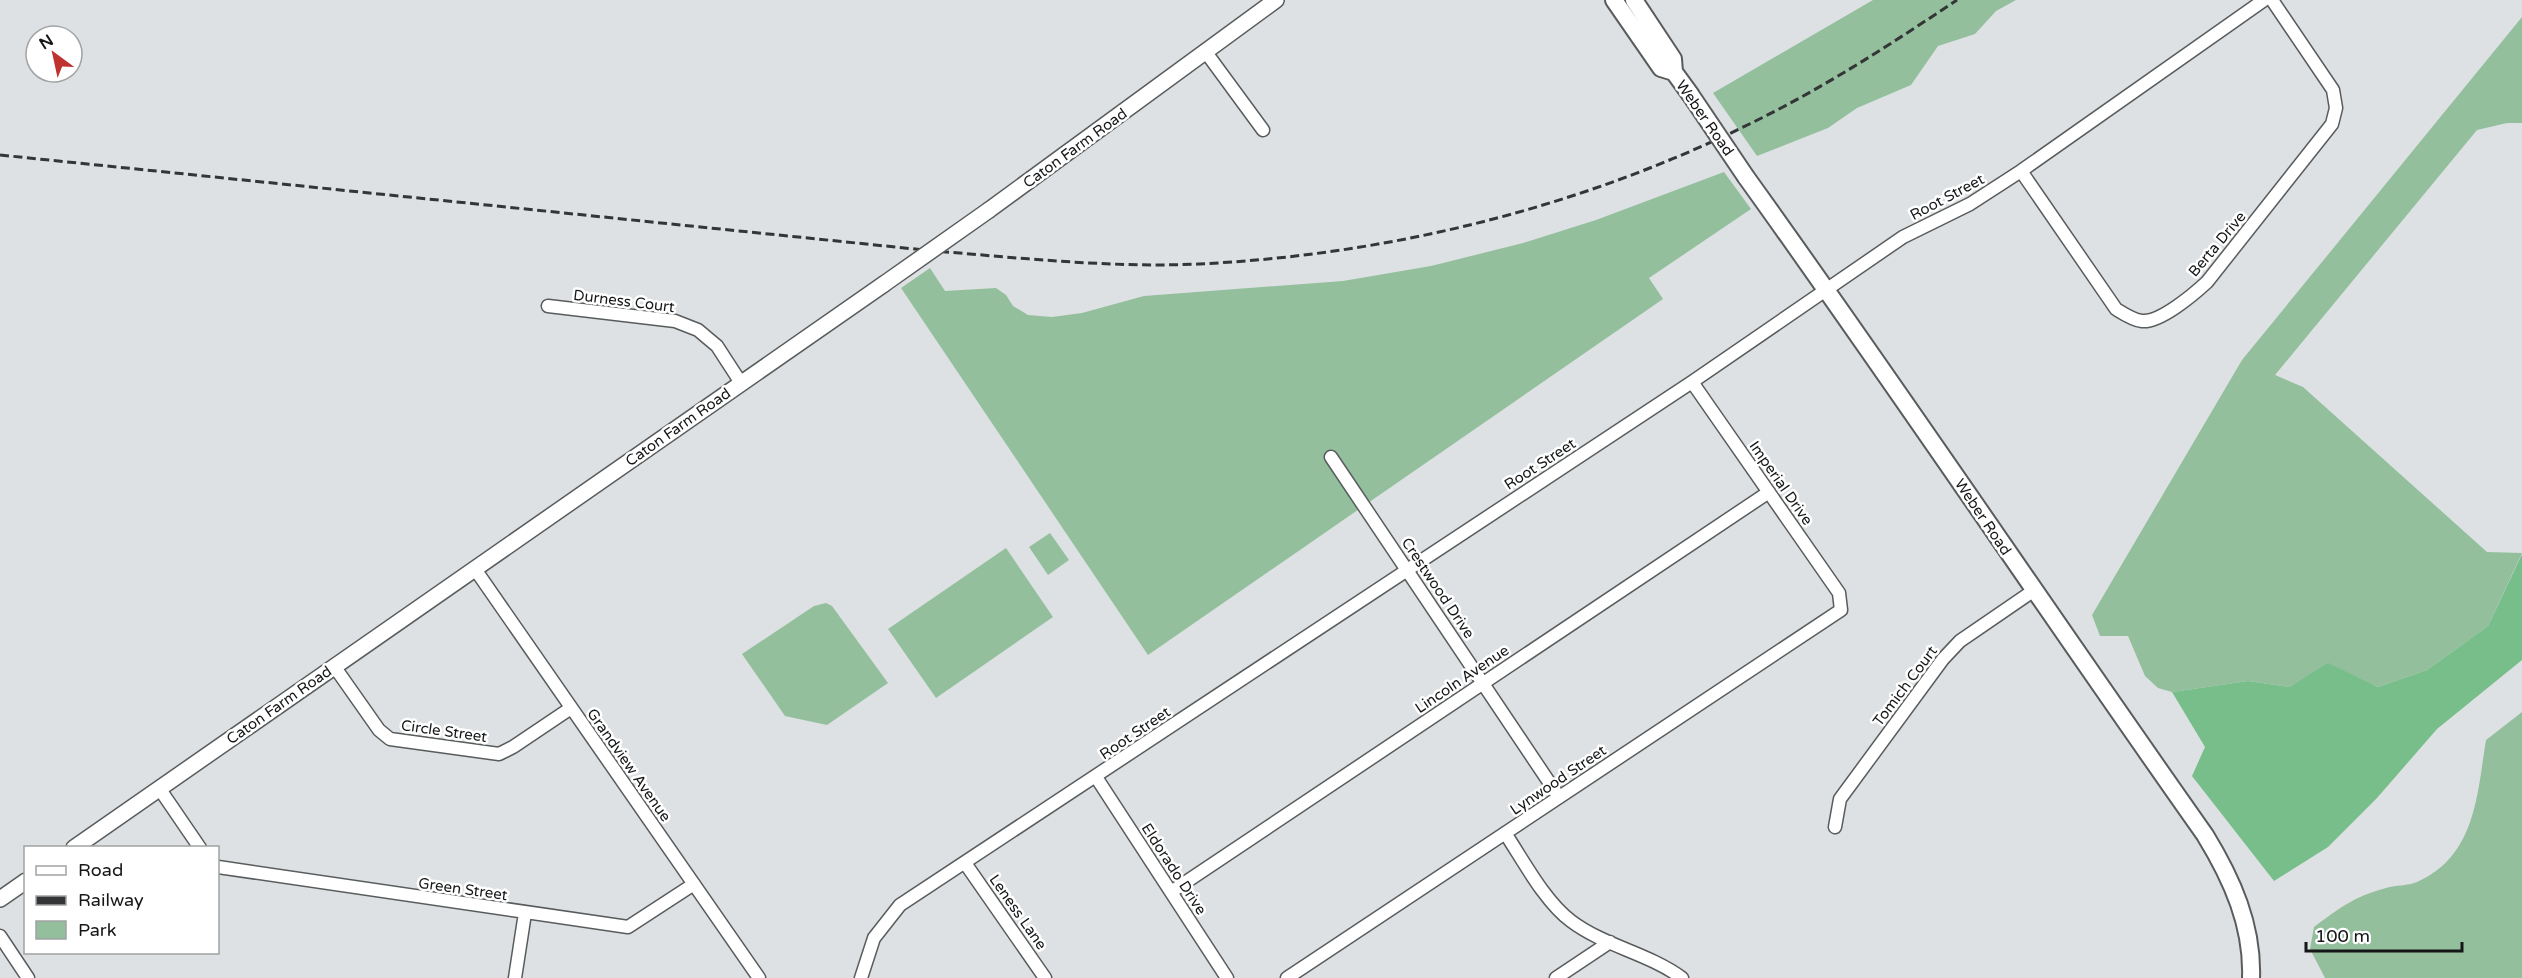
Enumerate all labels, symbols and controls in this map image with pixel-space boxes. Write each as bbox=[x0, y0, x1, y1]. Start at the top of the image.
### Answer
north arrow bbox=[24, 24, 84, 84]
text: N bbox=[36, 30, 57, 54]
street label: Weber Road bbox=[1672, 77, 1738, 159]
street label: Caton Farm Road bbox=[1020, 104, 1130, 192]
street label: Root Street bbox=[1907, 170, 1987, 224]
street label: Berta Drive bbox=[2185, 208, 2249, 280]
street label: Durness Court bbox=[572, 286, 676, 316]
street label: Caton Farm Road bbox=[622, 384, 734, 470]
street label: Root Street bbox=[1501, 434, 1579, 494]
street label: Imperial Drive bbox=[1745, 438, 1817, 528]
street label: Weber Road bbox=[1951, 475, 2015, 559]
street label: Crestwood Drive bbox=[1398, 534, 1478, 642]
street label: Lincoln Avenue bbox=[1412, 641, 1512, 717]
street label: Tomich Court bbox=[1869, 642, 1941, 730]
street label: Caton Farm Road bbox=[223, 662, 335, 748]
street label: Root Street bbox=[1096, 703, 1174, 763]
street label: Grandview Avenue bbox=[583, 705, 675, 825]
street label: Circle Street bbox=[400, 716, 488, 746]
street label: Lynwood Street bbox=[1507, 741, 1610, 819]
street label: Eldorado Drive bbox=[1138, 820, 1210, 918]
legend bbox=[24, 846, 219, 954]
text: Road bbox=[78, 859, 123, 881]
street label: Leness Lane bbox=[985, 871, 1051, 953]
street label: Green Street bbox=[417, 874, 509, 904]
text: Railway bbox=[78, 889, 144, 911]
scale bar bbox=[2306, 915, 2462, 953]
text: Park bbox=[78, 919, 117, 941]
text: 100 m bbox=[2315, 925, 2370, 947]

